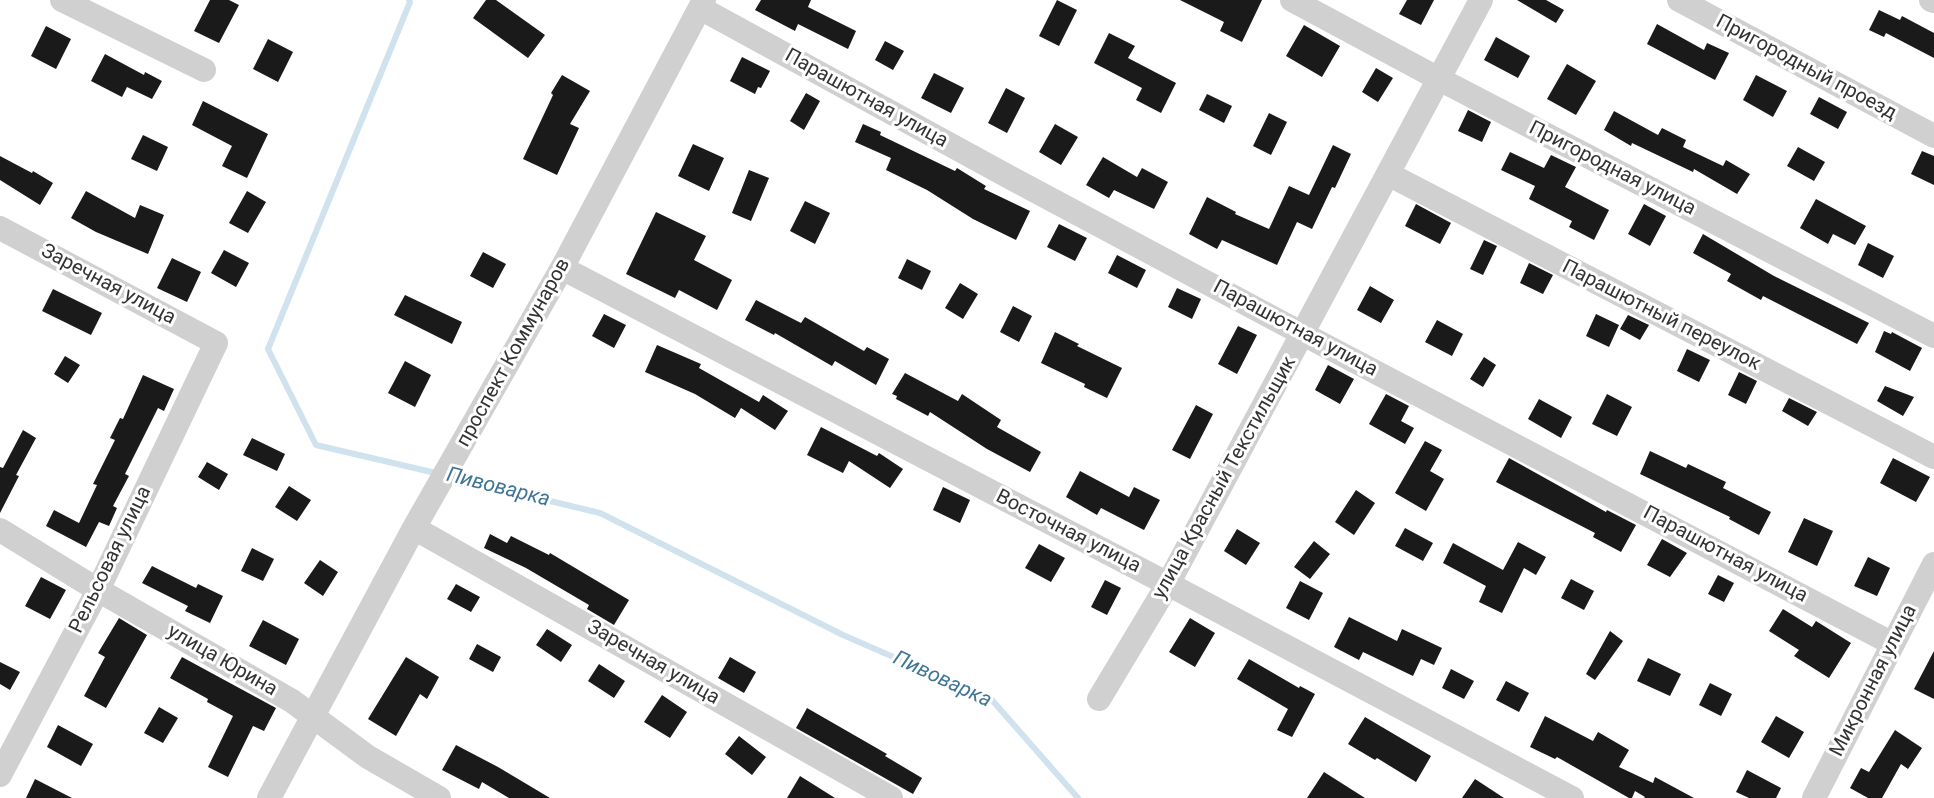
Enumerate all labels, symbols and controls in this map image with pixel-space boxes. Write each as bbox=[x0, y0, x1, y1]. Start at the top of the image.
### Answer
street label: Пригородный проезд bbox=[1712, 10, 1900, 126]
street label: Парашютная улица bbox=[780, 44, 952, 154]
street label: Пригородная улица bbox=[1525, 117, 1699, 221]
street label: Заречная улица bbox=[37, 239, 179, 331]
street label: проспект Коммунаров bbox=[452, 255, 576, 451]
street label: Парашютный переулок bbox=[1558, 255, 1764, 377]
street label: Парашютная улица bbox=[1209, 276, 1381, 382]
street label: улица Красный Текстильщик bbox=[1148, 352, 1302, 604]
water label: Пивоварка bbox=[444, 463, 552, 513]
street label: Рельсовая улица bbox=[65, 483, 157, 637]
street label: Восточная улица bbox=[992, 485, 1144, 579]
street label: Парашютная улица bbox=[1639, 502, 1811, 608]
street label: Микронная улица bbox=[1825, 601, 1923, 761]
street label: Заречная улица bbox=[583, 615, 723, 711]
street label: улица Юрина bbox=[163, 620, 281, 702]
water label: Пивоварка bbox=[889, 646, 995, 714]

